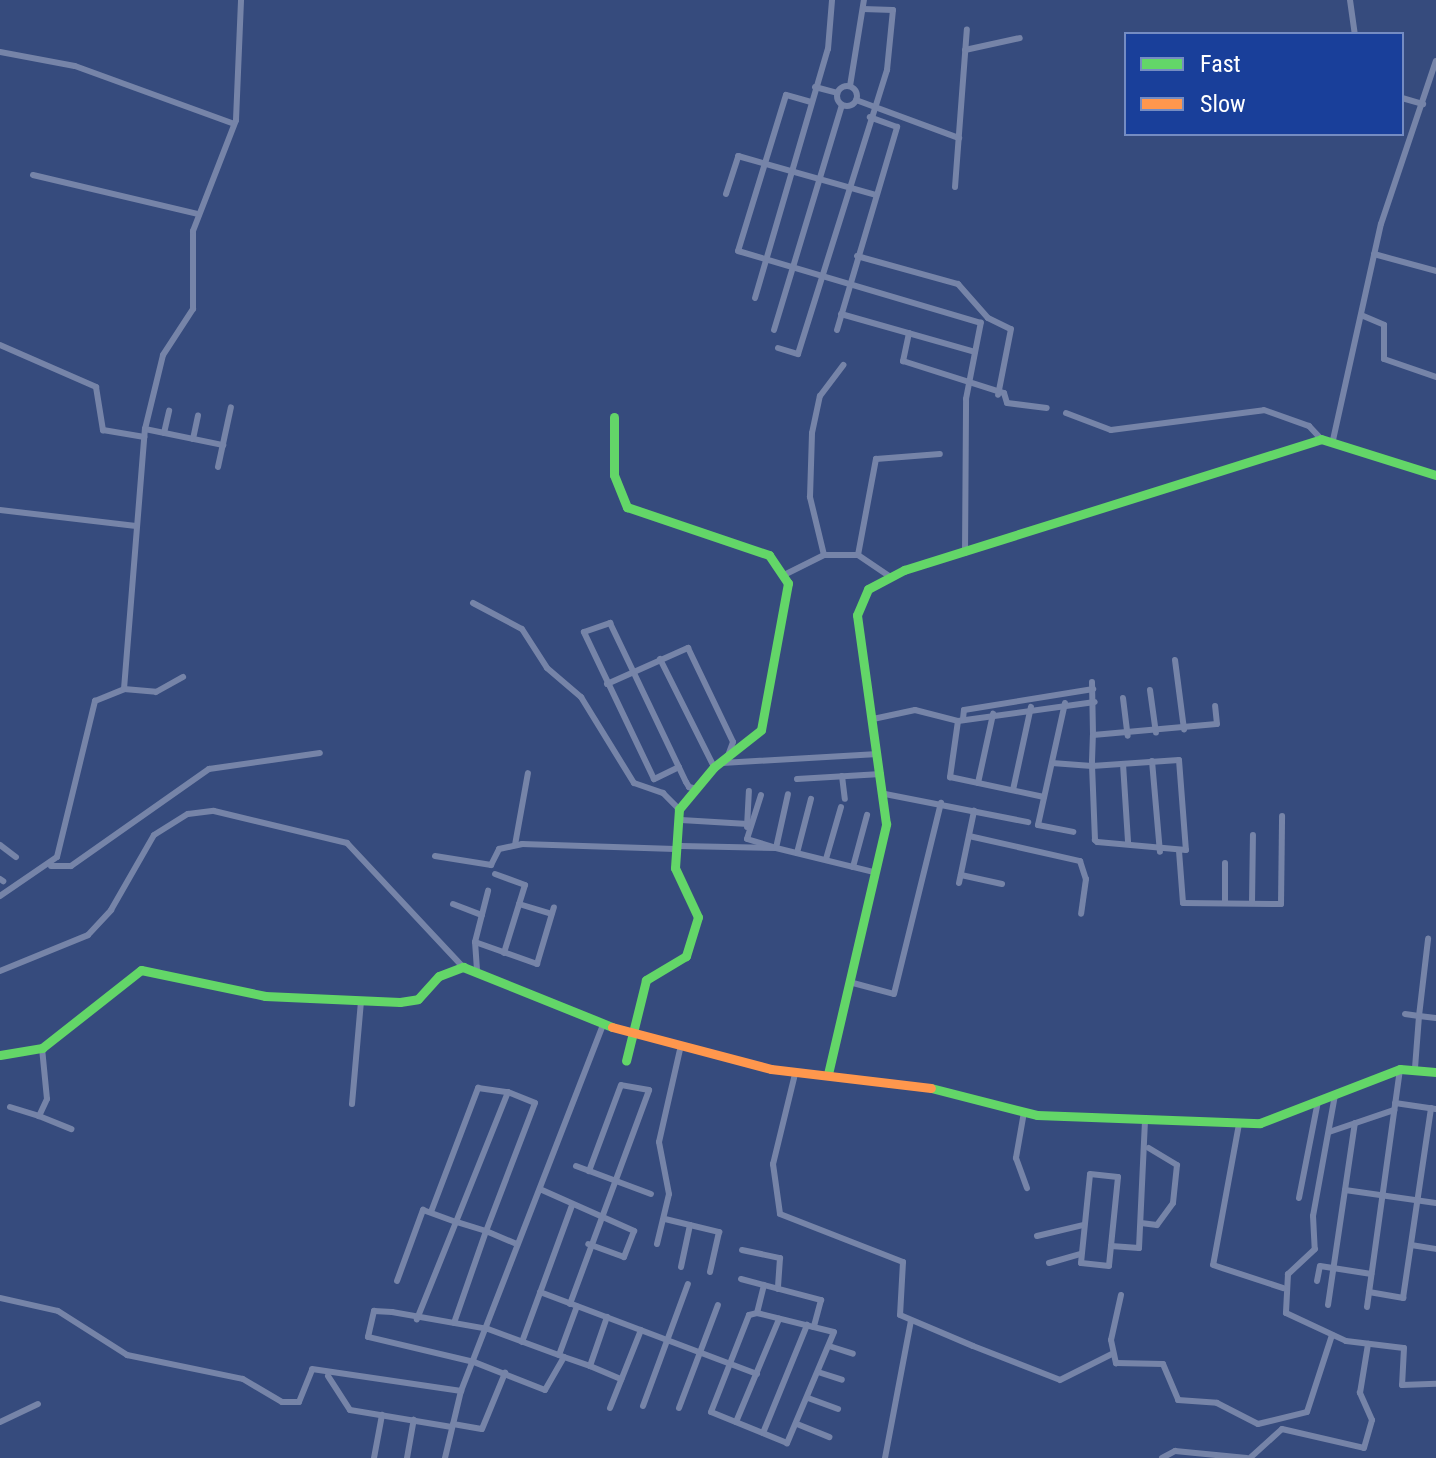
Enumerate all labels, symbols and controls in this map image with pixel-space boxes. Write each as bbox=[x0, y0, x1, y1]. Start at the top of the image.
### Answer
legend bbox=[1124, 32, 1404, 136]
text: Fast bbox=[1200, 50, 1241, 78]
text: Slow bbox=[1200, 90, 1246, 118]

